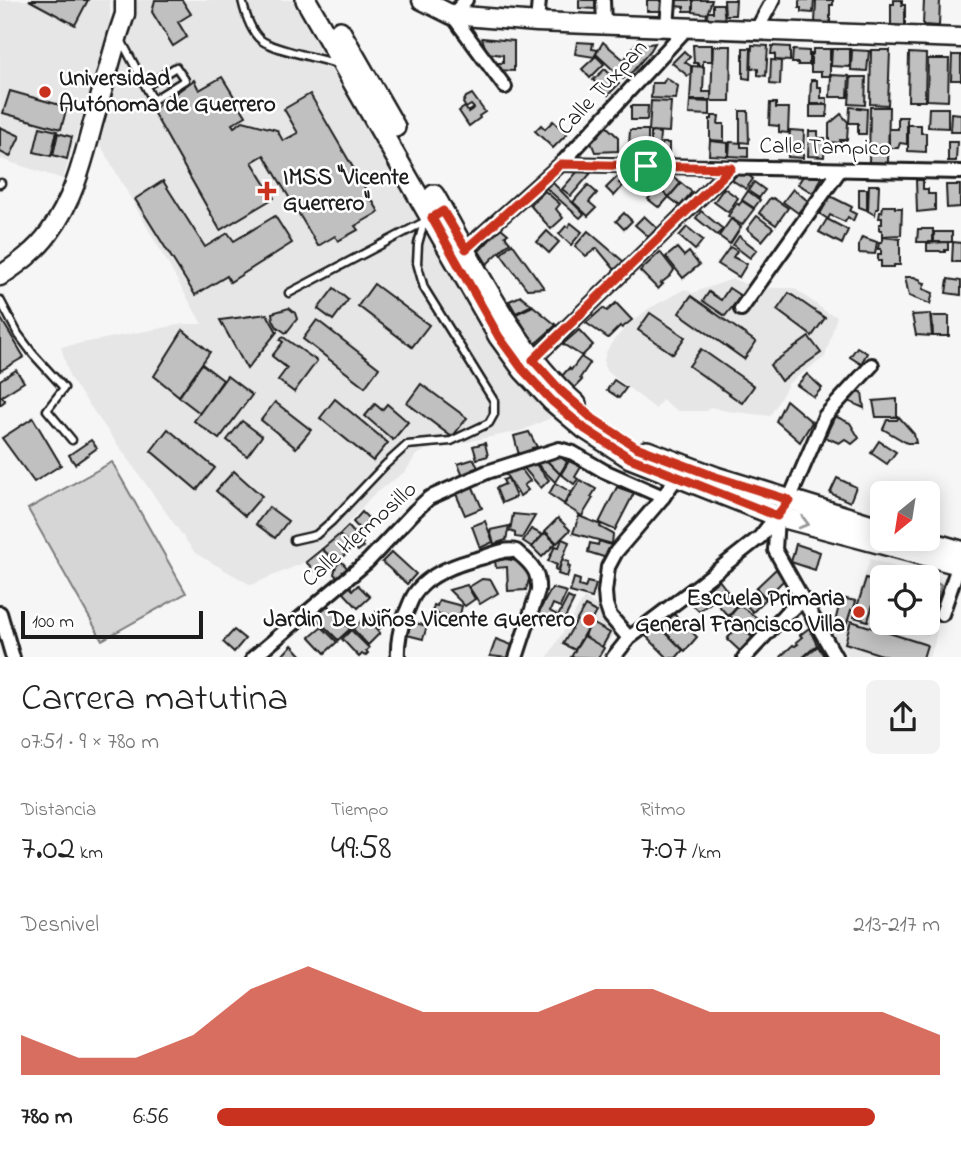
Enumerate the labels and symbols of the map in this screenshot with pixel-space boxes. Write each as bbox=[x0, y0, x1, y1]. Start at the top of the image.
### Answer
street label: Calle Tuxpan bbox=[550, 33, 656, 143]
place label: Universidad Autónoma de Guerrero bbox=[59, 63, 276, 122]
marker: Universidad Autónoma de Guerrero bbox=[37, 84, 53, 100]
street label: Calle Tampico bbox=[759, 130, 891, 166]
pin bbox=[616, 136, 676, 196]
place label: IMSS "Vicente Guerrero" bbox=[283, 162, 410, 221]
marker: IMSS "Vicente Guerrero" bbox=[257, 181, 277, 201]
street label: Calle Hermosillo bbox=[295, 474, 425, 596]
north arrow bbox=[870, 481, 940, 551]
one-way arrow bbox=[798, 515, 810, 529]
place label: Escuela Primaria General Francisco Villa bbox=[635, 583, 845, 642]
place label: Jardin De Niños Vicente Guerrero bbox=[264, 604, 575, 637]
marker: Escuela Primaria General Francisco Villa bbox=[851, 604, 867, 620]
scale bar bbox=[21, 608, 203, 640]
marker: Jardin De Niños Vicente Guerrero bbox=[581, 612, 597, 628]

